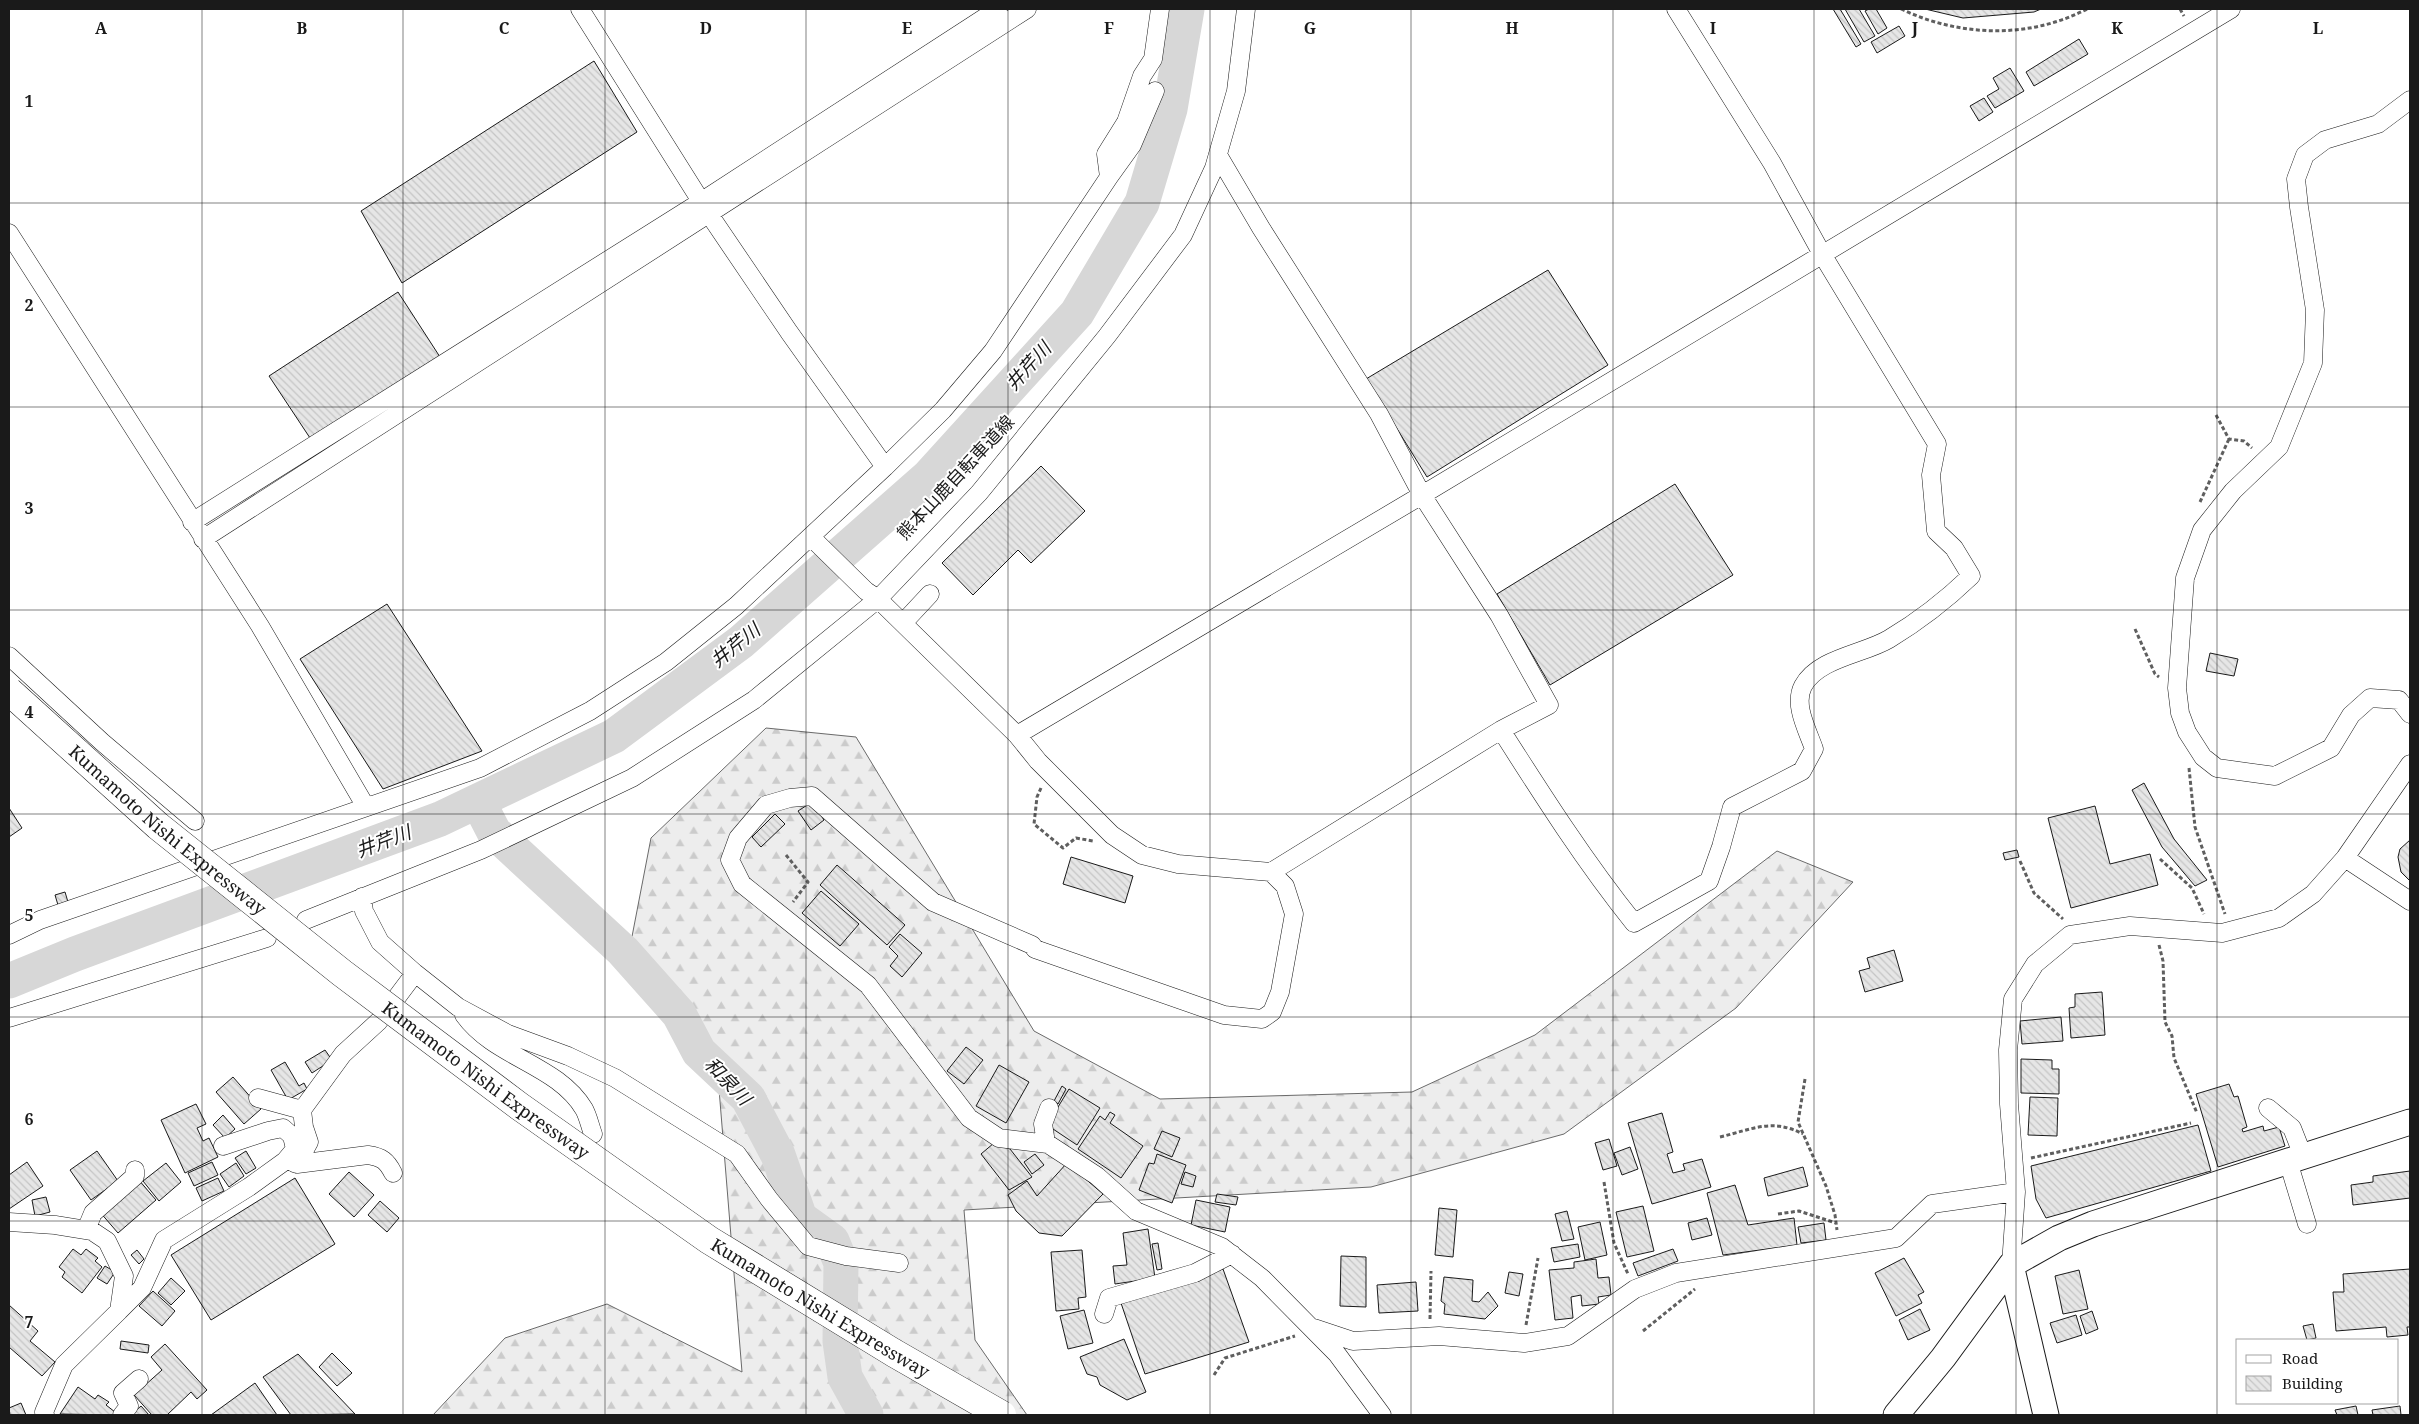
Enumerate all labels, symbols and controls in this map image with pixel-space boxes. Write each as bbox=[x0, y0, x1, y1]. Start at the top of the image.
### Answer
text: A bbox=[95, 17, 108, 39]
text: B bbox=[297, 17, 308, 39]
text: C bbox=[499, 17, 510, 39]
text: D bbox=[700, 17, 712, 39]
text: E bbox=[902, 17, 912, 39]
text: F bbox=[1104, 17, 1114, 39]
text: G bbox=[1304, 17, 1316, 39]
text: H bbox=[1505, 17, 1519, 39]
text: I bbox=[1710, 17, 1716, 39]
text: J bbox=[1911, 17, 1919, 39]
text: K bbox=[2111, 17, 2123, 39]
text: L bbox=[2313, 17, 2323, 39]
text: 1 bbox=[24, 90, 34, 112]
text: 2 bbox=[24, 294, 34, 316]
water label: 井芹川 bbox=[999, 335, 1058, 396]
street label: 熊本山鹿自転車道線 bbox=[891, 410, 1019, 544]
text: 3 bbox=[24, 497, 34, 519]
water label: 井芹川 bbox=[705, 616, 767, 673]
text: 4 bbox=[24, 701, 34, 723]
street label: Kumamoto Nishi Expressway bbox=[64, 739, 272, 921]
water label: 井芹川 bbox=[352, 818, 416, 863]
text: 5 bbox=[24, 904, 34, 926]
street label: Kumamoto Nishi Expressway bbox=[378, 996, 595, 1165]
water label: 和泉川 bbox=[699, 1051, 759, 1112]
text: 6 bbox=[24, 1108, 34, 1130]
street label: Kumamoto Nishi Expressway bbox=[707, 1232, 935, 1384]
text: 7 bbox=[24, 1311, 34, 1333]
legend bbox=[2236, 1339, 2399, 1404]
text: Road bbox=[2282, 1348, 2318, 1368]
text: Building bbox=[2282, 1373, 2343, 1393]

